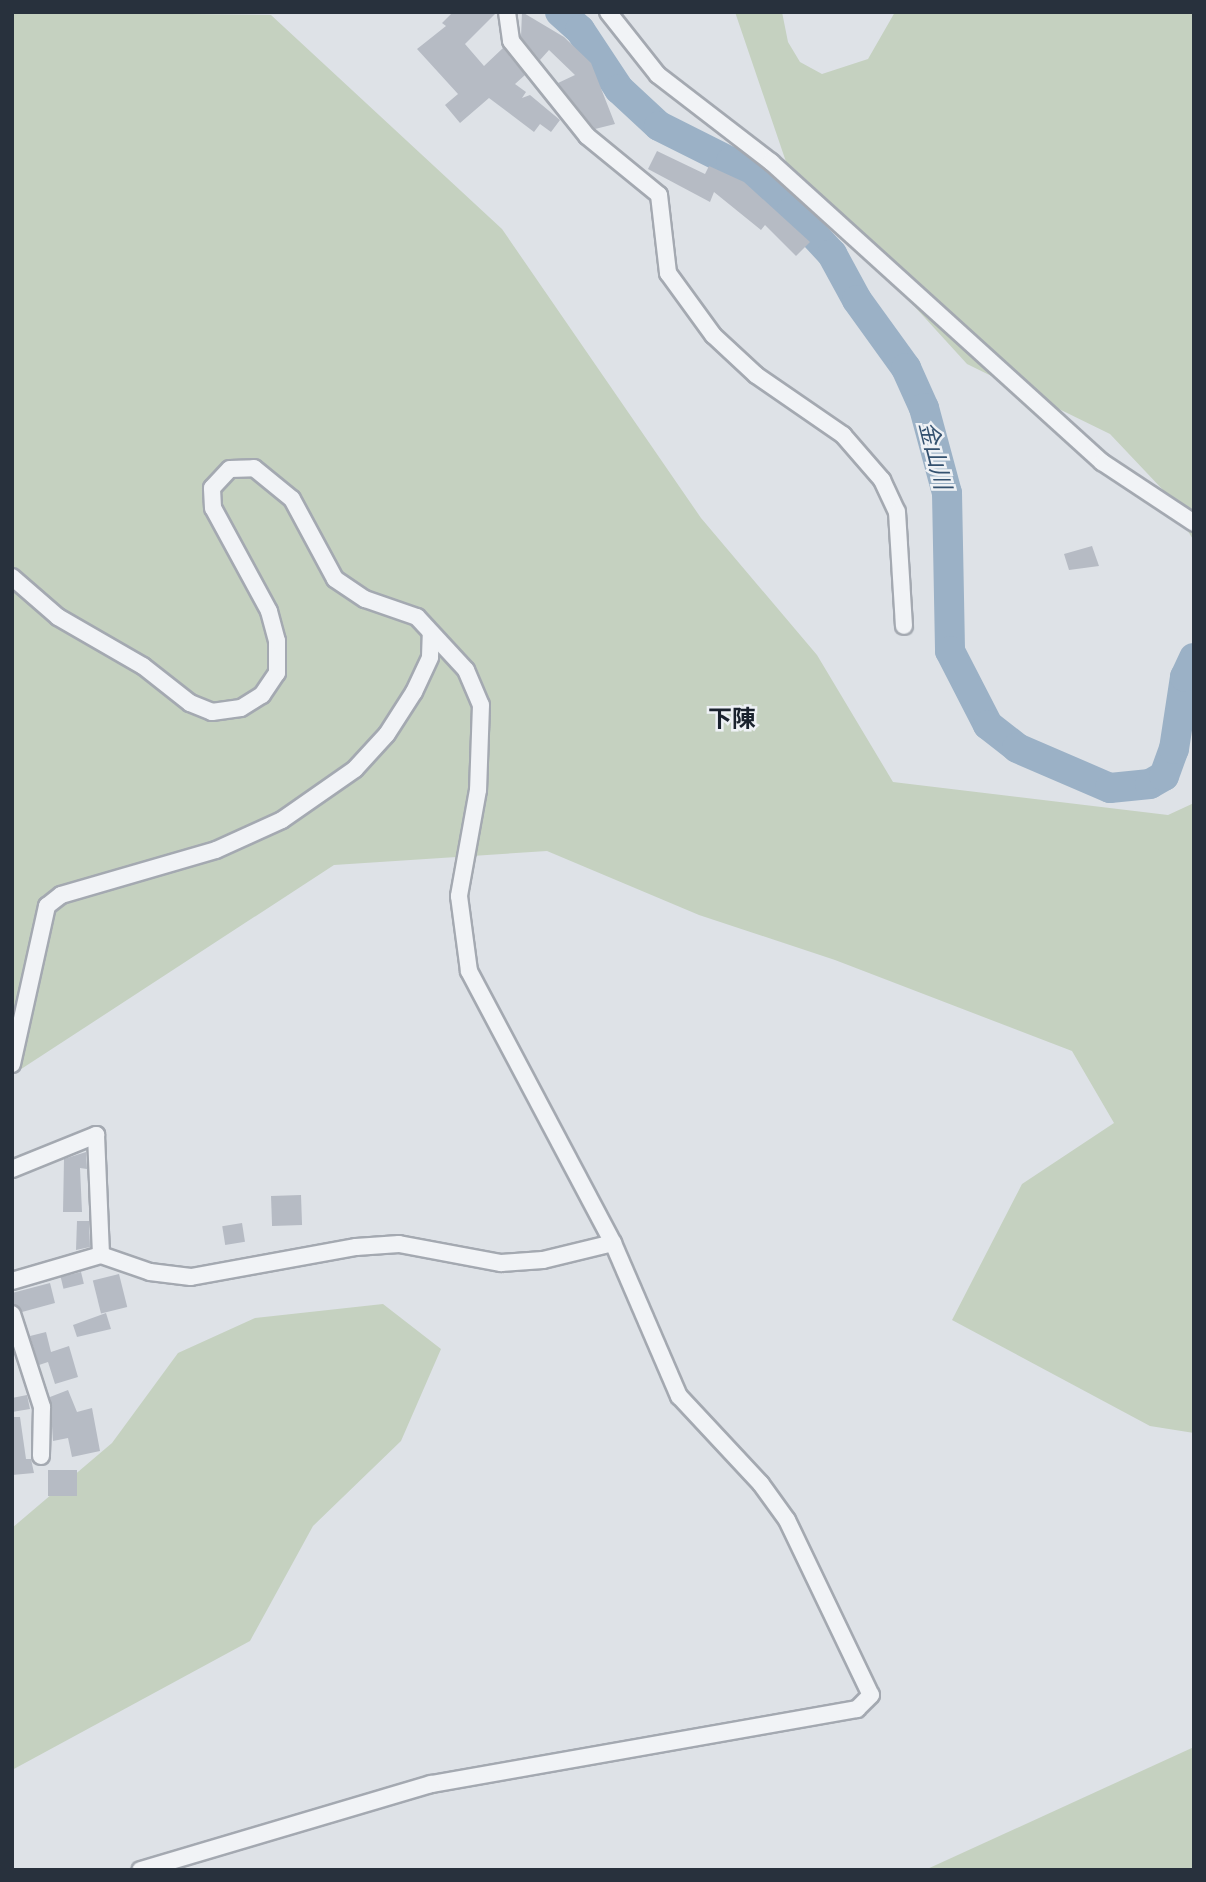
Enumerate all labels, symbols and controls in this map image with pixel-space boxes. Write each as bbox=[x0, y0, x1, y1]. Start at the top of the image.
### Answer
water label: 金山川 bbox=[914, 418, 958, 492]
district label: 下陳 bbox=[708, 704, 756, 732]

